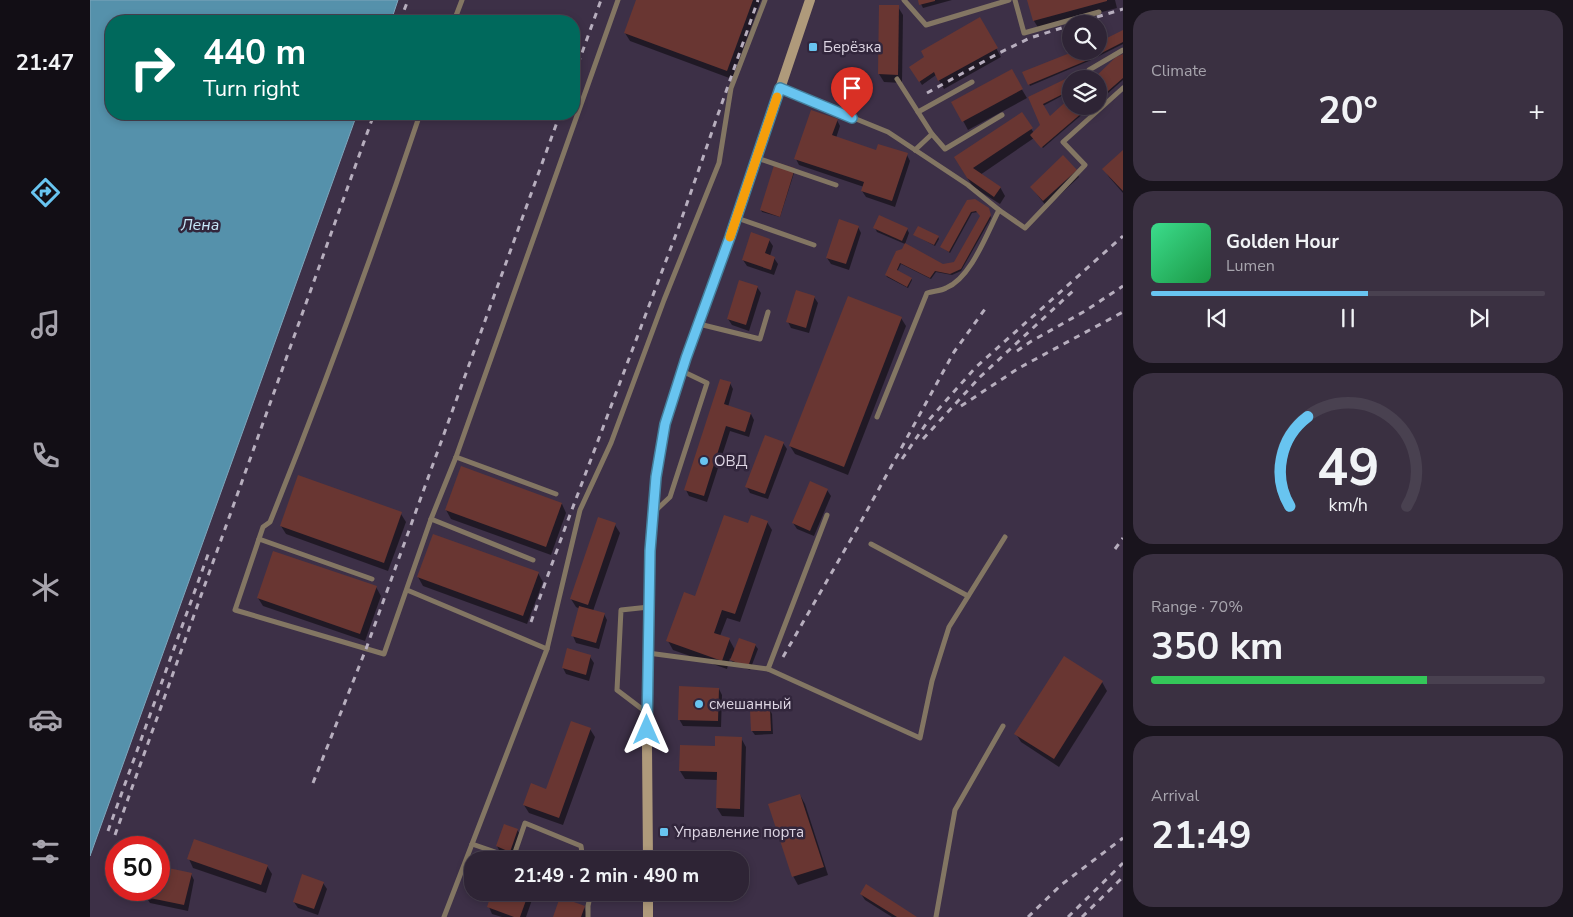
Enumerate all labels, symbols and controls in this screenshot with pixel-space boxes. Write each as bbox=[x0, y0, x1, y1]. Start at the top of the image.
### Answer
map controls bbox=[1062, 15, 1107, 115]
button: search bbox=[1062, 15, 1107, 60]
text: 440 m bbox=[203, 29, 306, 76]
icon: right bbox=[120, 35, 185, 100]
place label: Берёзка bbox=[823, 37, 882, 57]
marker: Берёзка bbox=[807, 41, 819, 53]
text: 21:47 bbox=[16, 48, 74, 78]
text: Climate bbox=[1151, 60, 1206, 82]
pin bbox=[831, 67, 873, 118]
button: layers bbox=[1062, 70, 1107, 115]
text: Turn right bbox=[203, 74, 299, 104]
icon: arrive bbox=[838, 74, 866, 102]
text: 20° bbox=[1318, 85, 1378, 136]
text: − bbox=[1151, 92, 1168, 130]
text: + bbox=[1528, 92, 1545, 130]
icon: directions bbox=[28, 175, 63, 210]
water label: Лена bbox=[180, 214, 219, 236]
text: Golden Hour bbox=[1226, 229, 1339, 255]
text: Lumen bbox=[1226, 255, 1275, 277]
icon: previous bbox=[1203, 304, 1231, 332]
icon: pause bbox=[1334, 304, 1362, 332]
icon: next bbox=[1465, 304, 1493, 332]
icon: music bbox=[28, 307, 63, 342]
text: 49 bbox=[1317, 432, 1379, 503]
icon: phone bbox=[28, 438, 63, 473]
place label: ОВД bbox=[714, 451, 748, 471]
marker: ОВД bbox=[698, 455, 710, 467]
text: km/h bbox=[1328, 493, 1368, 517]
icon: climate bbox=[28, 570, 63, 605]
text: Range · 70% bbox=[1151, 596, 1243, 618]
text: 350 km bbox=[1151, 621, 1283, 672]
place label: смешанный bbox=[709, 694, 792, 714]
marker: смешанный bbox=[693, 698, 705, 710]
icon: car bbox=[28, 702, 63, 737]
position arrow bbox=[620, 703, 672, 755]
text: Arrival bbox=[1151, 785, 1199, 807]
text: 21:49 bbox=[1151, 810, 1252, 861]
place label: Управление порта bbox=[673, 822, 804, 842]
marker: Управление порта bbox=[658, 826, 670, 838]
icon: filters bbox=[28, 834, 63, 869]
speed limit sign: 50 bbox=[105, 836, 170, 901]
text: 21:49 · 2 min · 490 m bbox=[514, 863, 699, 889]

